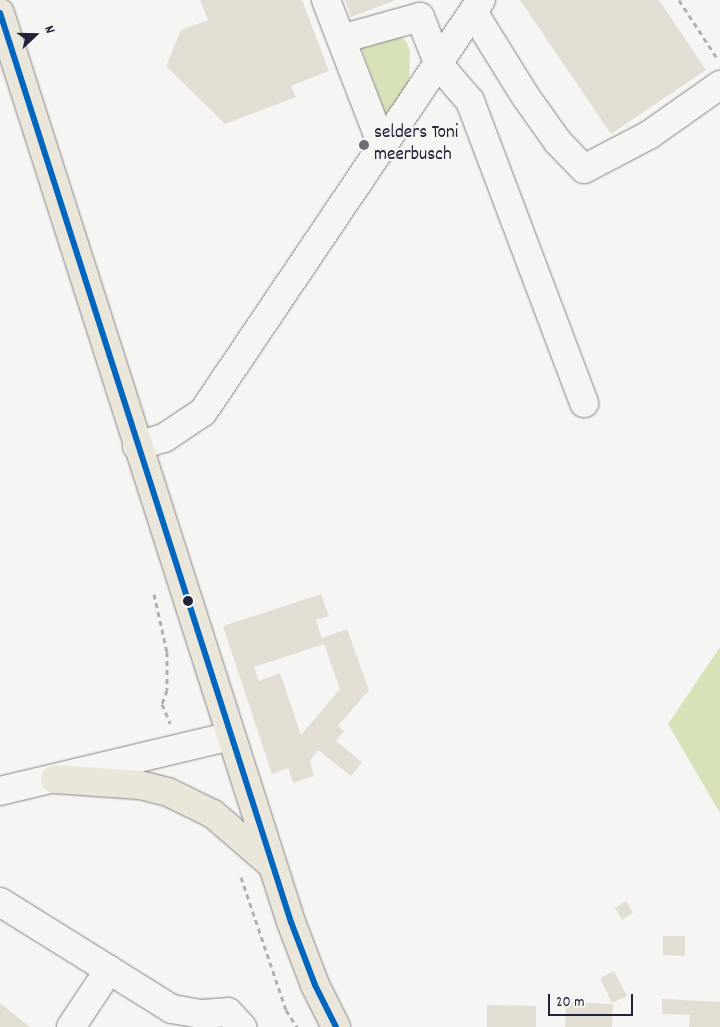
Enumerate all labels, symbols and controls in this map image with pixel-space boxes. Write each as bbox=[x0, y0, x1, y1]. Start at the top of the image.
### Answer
north arrow bbox=[10, 10, 60, 60]
text: N bbox=[38, 23, 60, 36]
place label: selders Toni meerbusch bbox=[374, 123, 458, 167]
marker: selders Toni meerbusch bbox=[358, 139, 370, 151]
unlabelled marker bbox=[183, 596, 193, 606]
scale bar bbox=[550, 984, 635, 1016]
text: 20 m bbox=[556, 992, 584, 1014]

